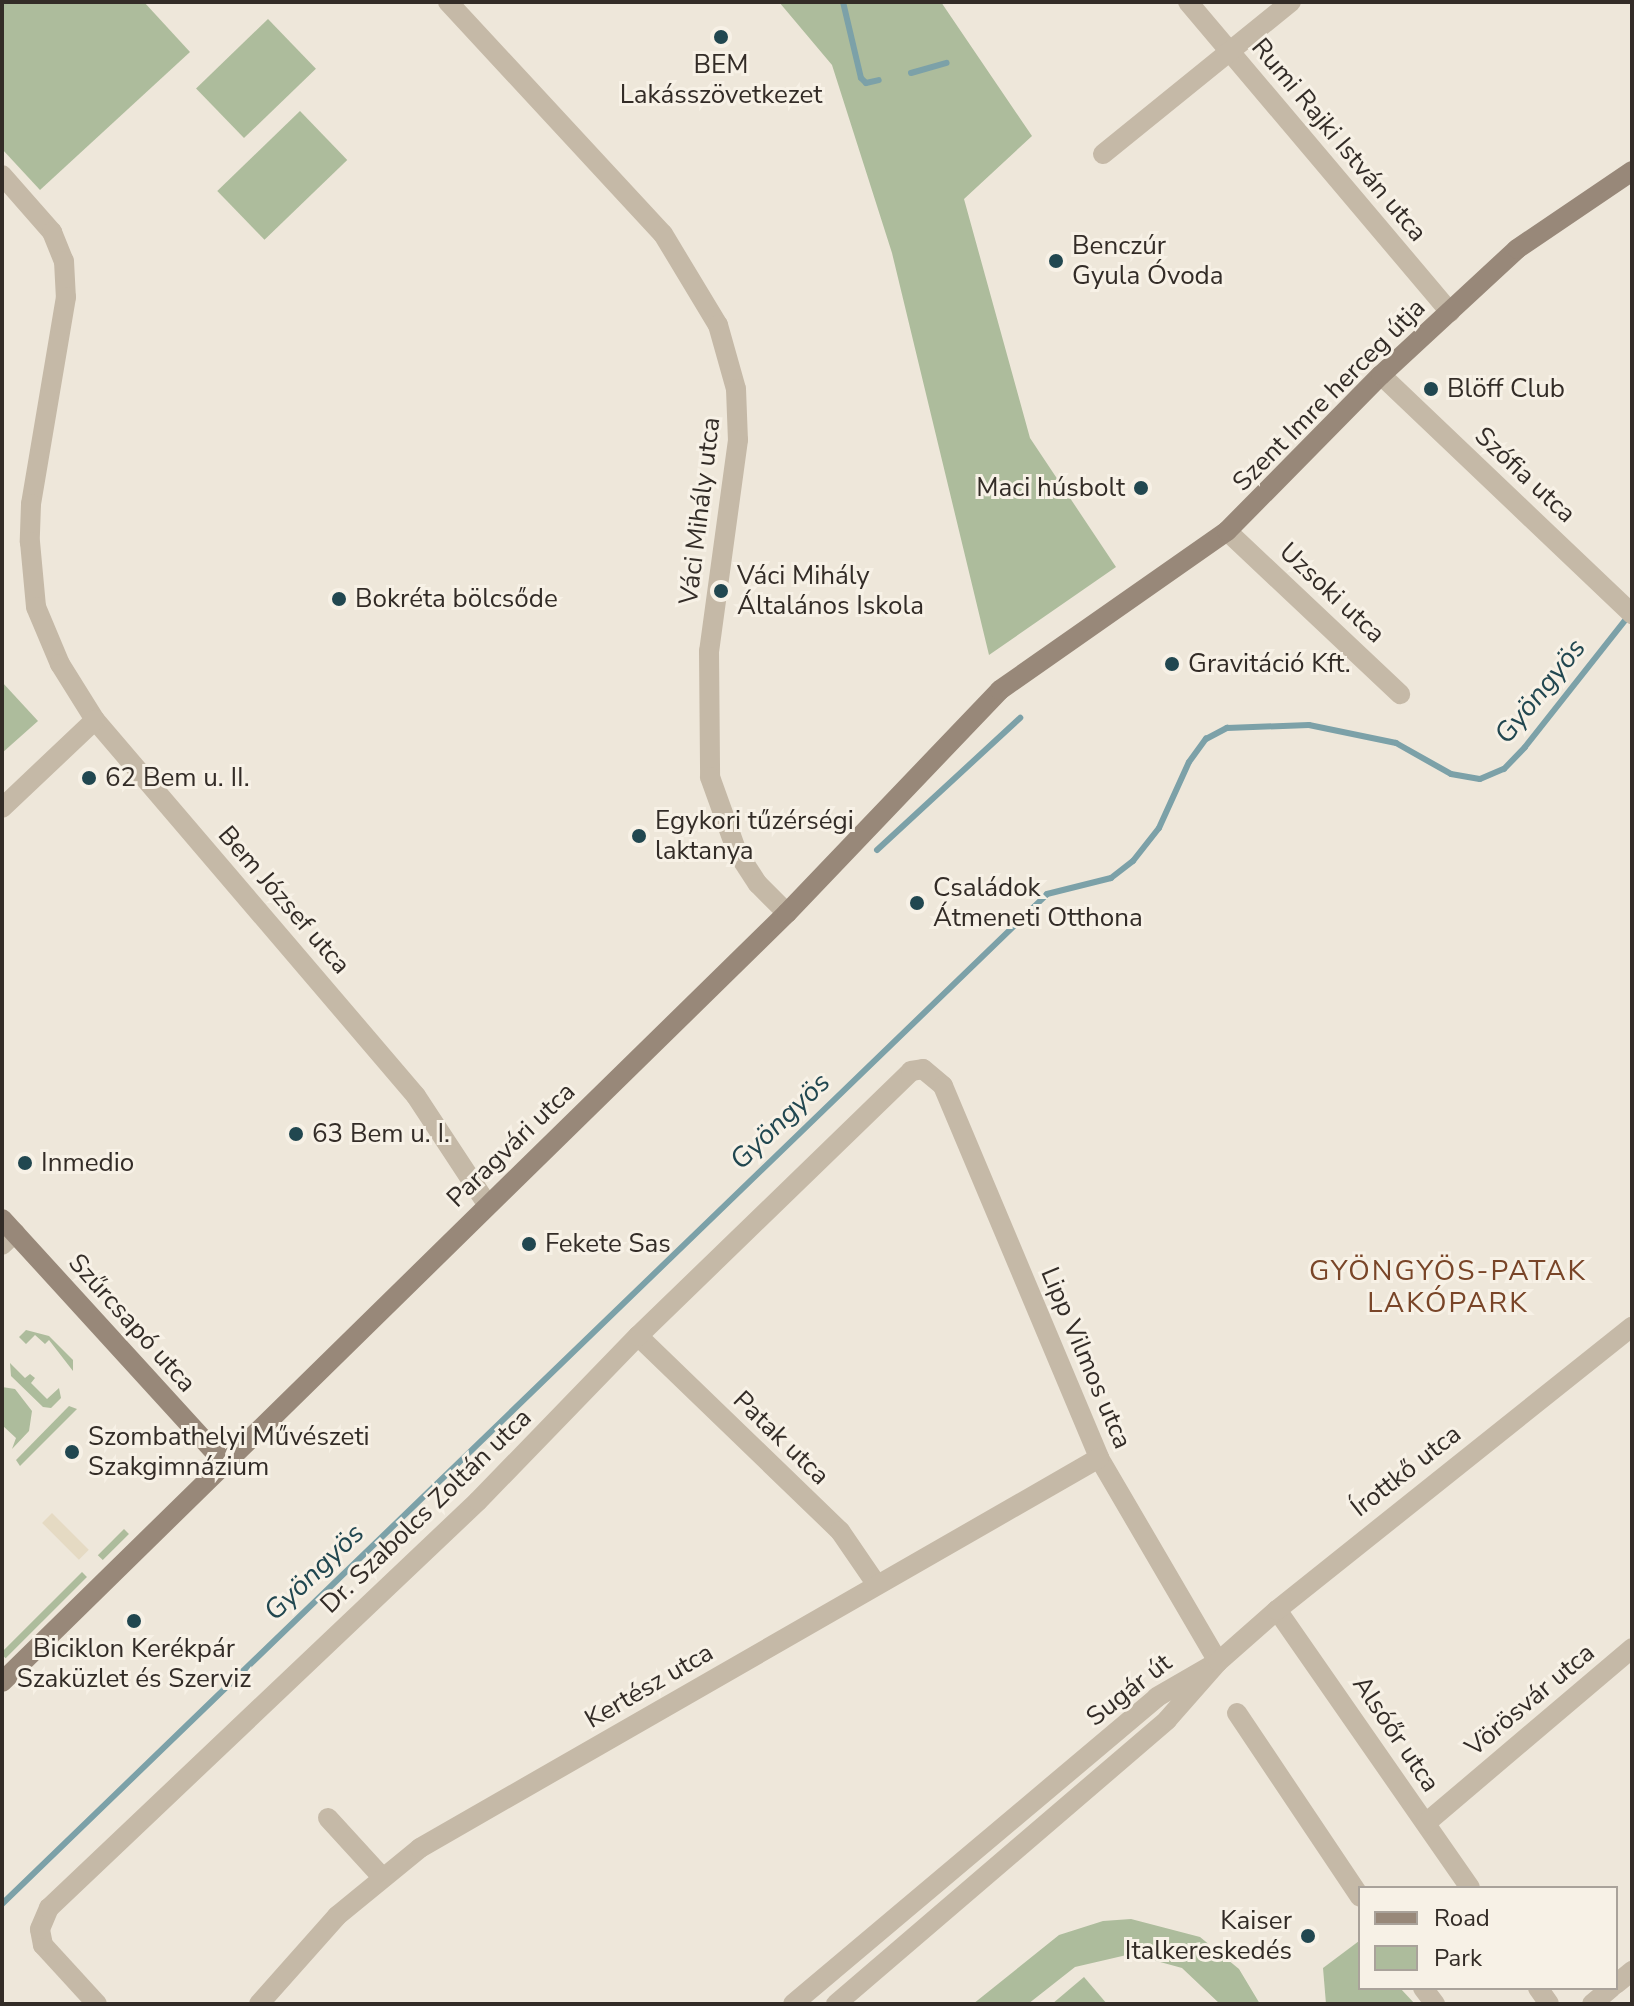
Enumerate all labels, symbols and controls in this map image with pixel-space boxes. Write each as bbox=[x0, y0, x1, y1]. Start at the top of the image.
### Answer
marker: BEM Lakásszövetkezet bbox=[712, 28, 730, 46]
street label: Rumi Rajki István utca bbox=[1245, 32, 1433, 248]
place label: BEM Lakásszövetkezet bbox=[620, 49, 822, 110]
place label: Benczúr Gyula Óvoda bbox=[1072, 230, 1224, 292]
marker: Benczúr Gyula Óvoda bbox=[1047, 252, 1065, 270]
street label: Szent Imre herceg útja bbox=[1226, 292, 1432, 498]
place label: Blöff Club bbox=[1447, 373, 1565, 405]
marker: Blöff Club bbox=[1422, 380, 1440, 398]
street label: Váci Mihály utca bbox=[673, 416, 727, 606]
street label: Szófia utca bbox=[1468, 421, 1582, 529]
place label: Maci húsbolt bbox=[976, 472, 1125, 504]
marker: Maci húsbolt bbox=[1132, 479, 1150, 497]
street label: Uzsoki utca bbox=[1273, 536, 1391, 650]
place label: Váci Mihály Általános Iskola bbox=[737, 560, 924, 622]
marker: Váci Mihály Általános Iskola bbox=[712, 582, 730, 600]
place label: Bokréta bölcsőde bbox=[355, 583, 558, 615]
marker: Bokréta bölcsőde bbox=[330, 590, 348, 608]
water label: Gyöngyös bbox=[1487, 632, 1593, 750]
place label: Gravitáció Kft. bbox=[1188, 648, 1351, 680]
marker: Gravitáció Kft. bbox=[1163, 655, 1181, 673]
place label: 62 Bem u. II. bbox=[105, 762, 250, 794]
marker: 62 Bem u. II. bbox=[80, 769, 98, 787]
place label: Egykori tűzérségi laktanya bbox=[655, 805, 854, 866]
street label: Bem József utca bbox=[211, 820, 357, 980]
marker: Egykori tűzérségi laktanya bbox=[630, 827, 648, 845]
place label: Családok Átmeneti Otthona bbox=[933, 872, 1143, 934]
marker: Családok Átmeneti Otthona bbox=[908, 894, 926, 912]
water label: Gyöngyös bbox=[723, 1065, 837, 1177]
street label: Paragvári utca bbox=[440, 1076, 582, 1214]
place label: 63 Bem u. I. bbox=[312, 1118, 450, 1150]
marker: 63 Bem u. I. bbox=[287, 1125, 305, 1143]
place label: Inmedio bbox=[41, 1147, 134, 1179]
marker: Inmedio bbox=[16, 1154, 34, 1172]
place label: Fekete Sas bbox=[545, 1228, 671, 1260]
marker: Fekete Sas bbox=[520, 1235, 538, 1253]
street label: Szűrcsapó utca bbox=[62, 1247, 202, 1399]
district label: GYÖNGYÖS-PATAK LAKÓPARK bbox=[1309, 1254, 1587, 1320]
street label: Lipp Vilmos utca bbox=[1034, 1263, 1138, 1453]
street label: Patak utca bbox=[726, 1385, 836, 1491]
street label: Dr. Szabolcs Zoltán utca bbox=[314, 1402, 538, 1620]
street label: Írottkő utca bbox=[1345, 1418, 1467, 1524]
place label: Szombathelyi Művészeti Szakgimnázium bbox=[88, 1421, 370, 1482]
marker: Szombathelyi Művészeti Szakgimnázium bbox=[63, 1443, 81, 1461]
water label: Gyöngyös bbox=[257, 1516, 371, 1628]
marker: Biciklon Kerékpár Szaküzlet és Szerviz bbox=[125, 1612, 143, 1630]
place label: Biciklon Kerékpár Szaküzlet és Szerviz bbox=[17, 1633, 251, 1694]
street label: Kertész utca bbox=[579, 1637, 719, 1735]
street label: Vörösvár utca bbox=[1459, 1637, 1601, 1763]
street label: Sugár út bbox=[1080, 1647, 1178, 1733]
street label: Alsóőr utca bbox=[1346, 1670, 1446, 1798]
legend bbox=[1358, 1886, 1618, 1990]
text: Road bbox=[1434, 1902, 1490, 1934]
place label: Kaiser Italkereskedés bbox=[1125, 1905, 1292, 1966]
marker: Kaiser Italkereskedés bbox=[1299, 1927, 1317, 1945]
text: Park bbox=[1434, 1942, 1482, 1974]

